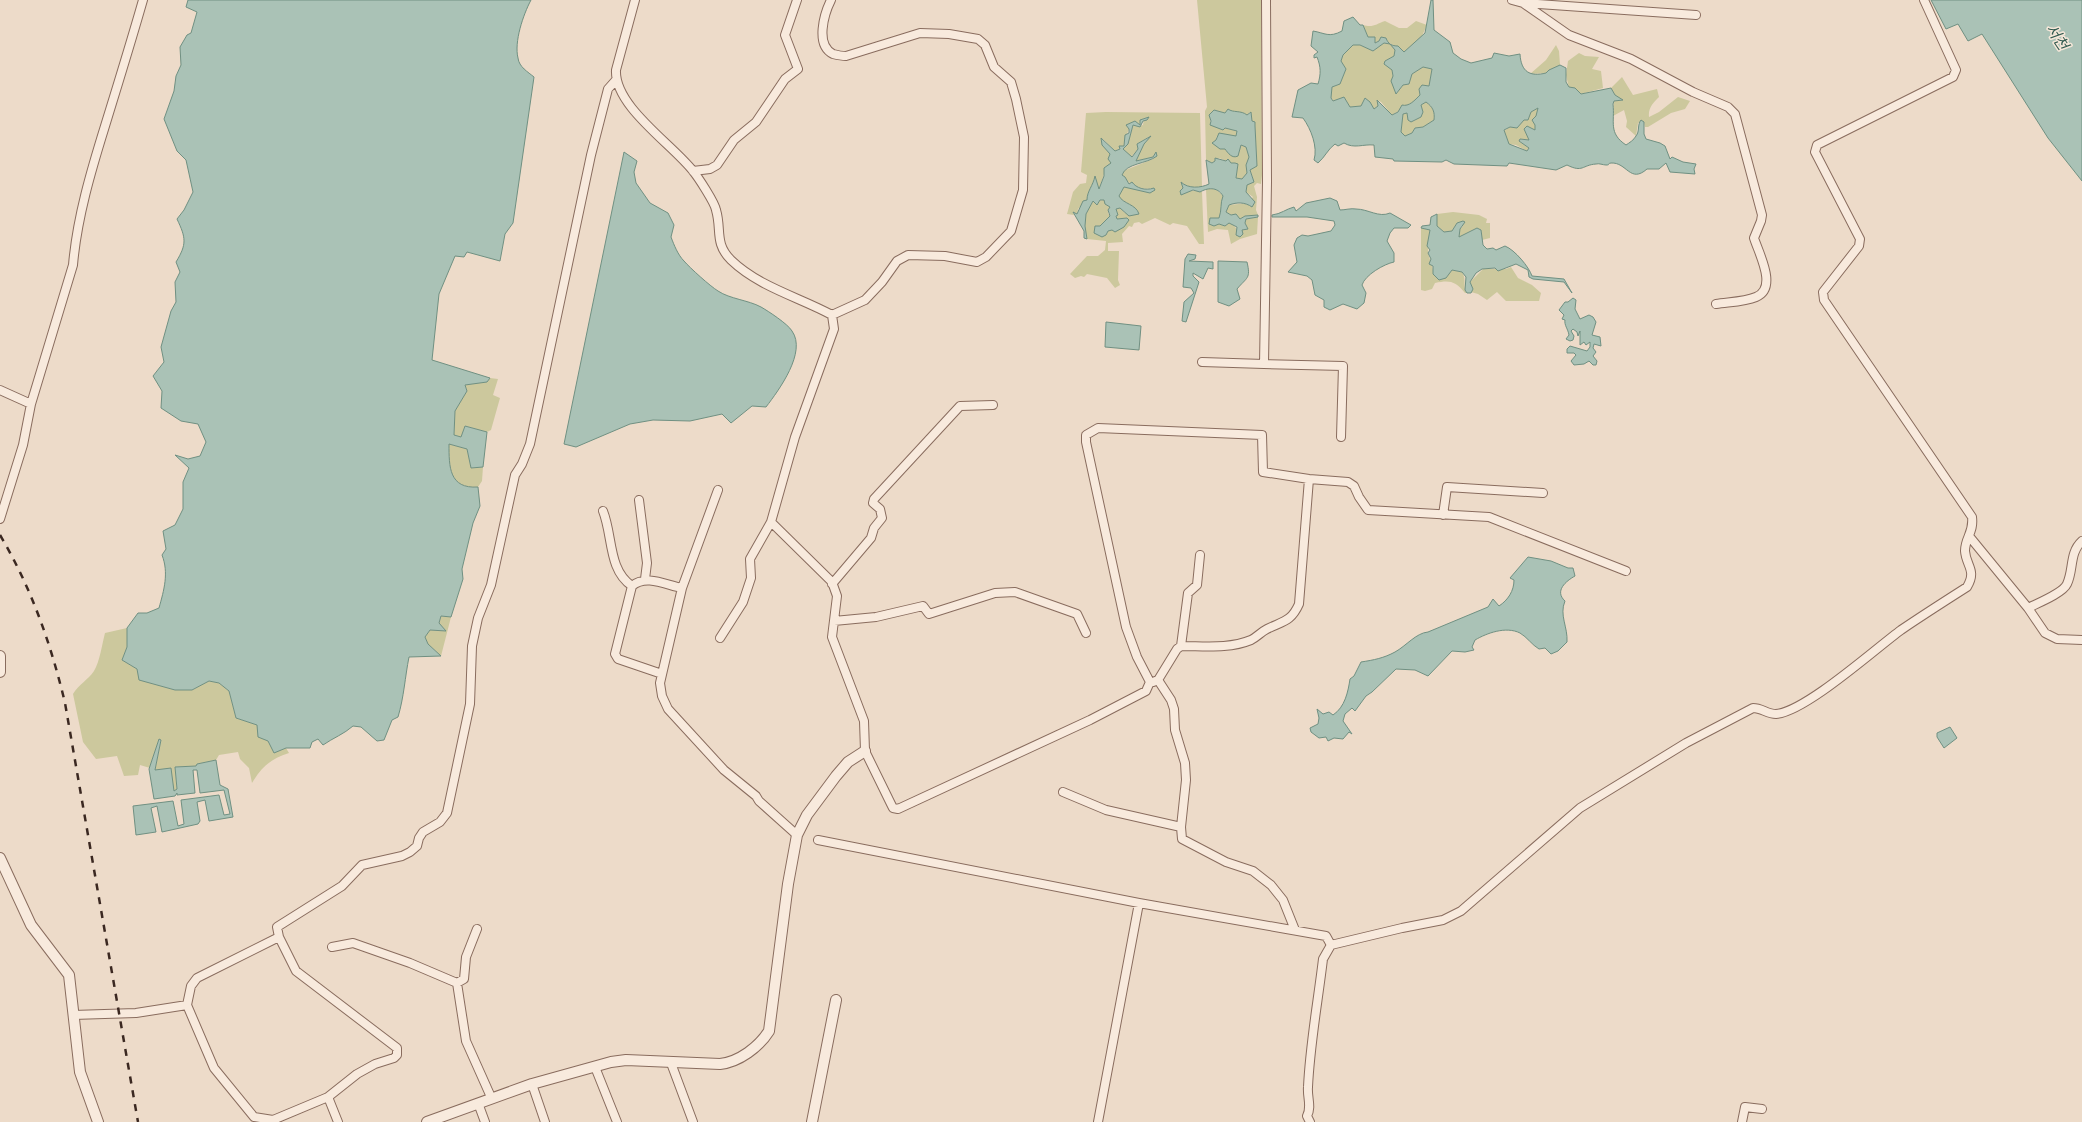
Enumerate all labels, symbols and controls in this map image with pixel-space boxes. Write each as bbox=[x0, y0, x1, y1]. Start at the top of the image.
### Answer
water label: 서천 bbox=[2042, 21, 2073, 55]

